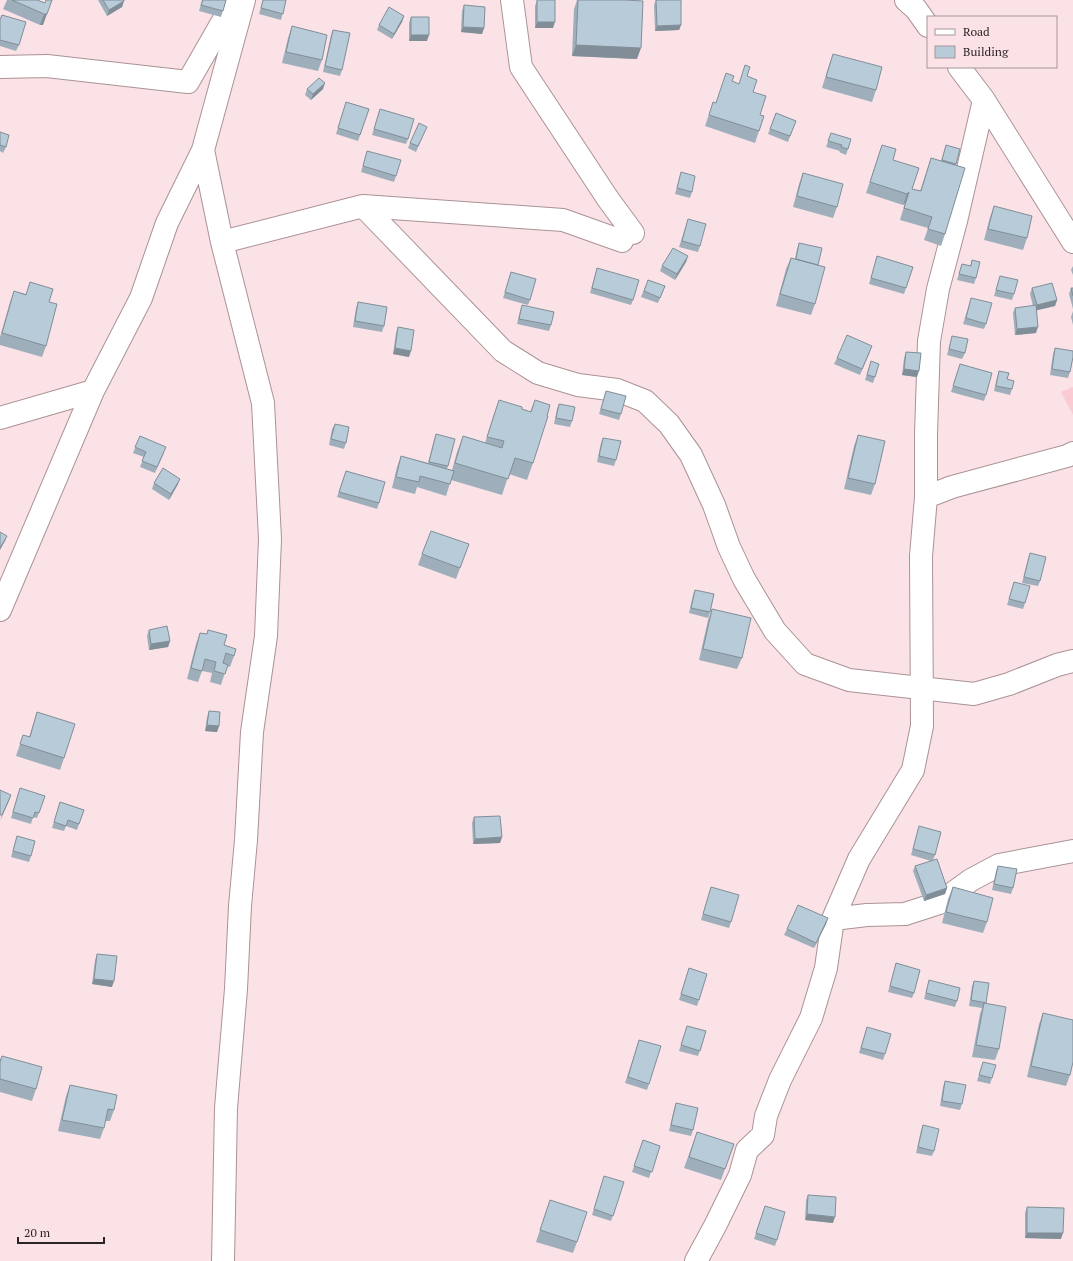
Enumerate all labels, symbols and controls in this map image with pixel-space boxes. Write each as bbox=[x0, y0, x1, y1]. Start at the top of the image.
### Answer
legend bbox=[927, 16, 1057, 68]
text: Road bbox=[963, 24, 990, 39]
text: Building bbox=[963, 44, 1009, 59]
scale bar bbox=[18, 1219, 104, 1245]
text: 20 m bbox=[24, 1225, 51, 1240]

